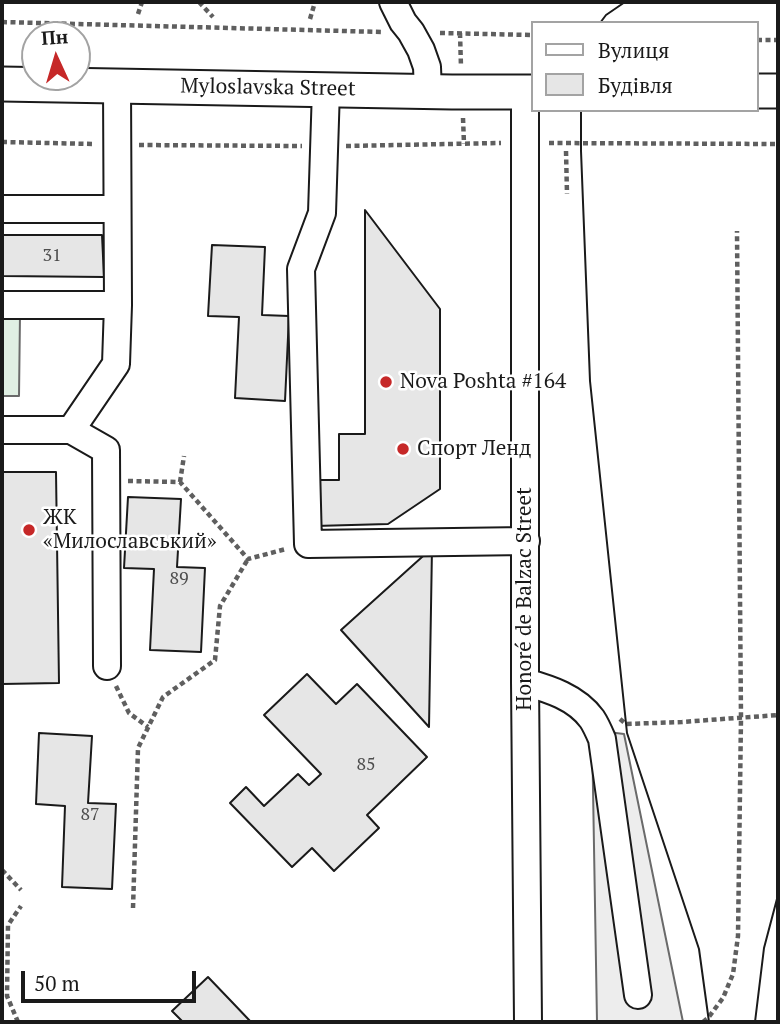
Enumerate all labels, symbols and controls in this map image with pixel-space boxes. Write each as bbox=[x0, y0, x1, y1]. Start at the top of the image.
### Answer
north arrow bbox=[21, 21, 91, 91]
legend bbox=[532, 21, 759, 112]
text: Пн bbox=[40, 23, 69, 50]
text: Вулиця bbox=[598, 36, 669, 64]
text: Будівля bbox=[598, 71, 673, 99]
street label: Myloslavska Street bbox=[180, 74, 356, 102]
house number: 31 bbox=[42, 245, 62, 267]
place label: Nova Poshta #164 bbox=[400, 369, 566, 395]
marker: Nova Poshta #164 bbox=[378, 374, 394, 390]
place label: Спорт Ленд bbox=[417, 436, 531, 462]
marker: Спорт Ленд bbox=[395, 441, 411, 457]
street label: Honoré de Balzac Street bbox=[512, 487, 538, 711]
place label: ЖК «Милославський» bbox=[43, 505, 217, 555]
marker: ЖК «Милославський» bbox=[21, 522, 37, 538]
house number: 89 bbox=[169, 568, 189, 590]
house number: 85 bbox=[356, 754, 376, 776]
house number: 87 bbox=[80, 804, 100, 826]
scale bar bbox=[24, 958, 200, 1002]
text: 50 m bbox=[34, 969, 80, 997]

